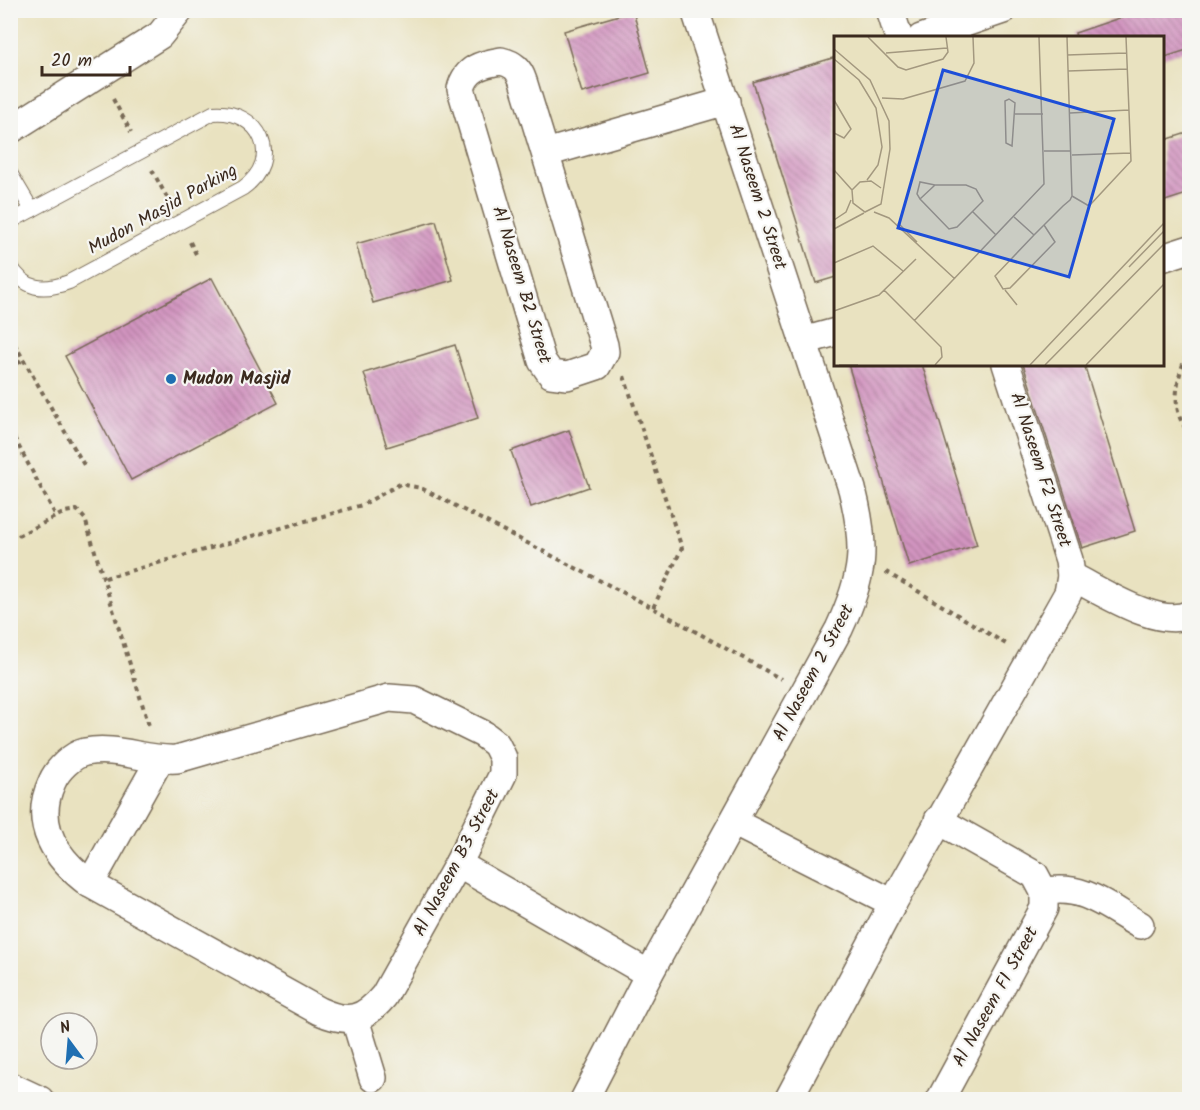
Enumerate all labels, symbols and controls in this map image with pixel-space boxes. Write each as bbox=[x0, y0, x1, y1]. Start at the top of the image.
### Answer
inset map bbox=[834, 36, 1164, 366]
scale bar bbox=[42, 39, 130, 77]
text: 20 m bbox=[51, 47, 92, 76]
street label: Al Naseem 2 Street bbox=[720, 120, 795, 275]
street label: Mudon Masjid Parking bbox=[83, 157, 243, 263]
street label: Al Naseem B2 Street bbox=[483, 203, 559, 368]
place label: Mudon Masjid bbox=[183, 365, 291, 394]
marker: Mudon Masjid bbox=[164, 372, 178, 386]
street label: Al Naseem F2 Street bbox=[1001, 389, 1079, 552]
street label: Al Naseem 2 Street bbox=[766, 598, 863, 747]
street label: Al Naseem B3 Street bbox=[406, 783, 509, 942]
street label: Al Naseem F1 Street bbox=[945, 921, 1047, 1072]
north arrow bbox=[39, 1011, 99, 1071]
text: N bbox=[57, 1015, 74, 1041]

